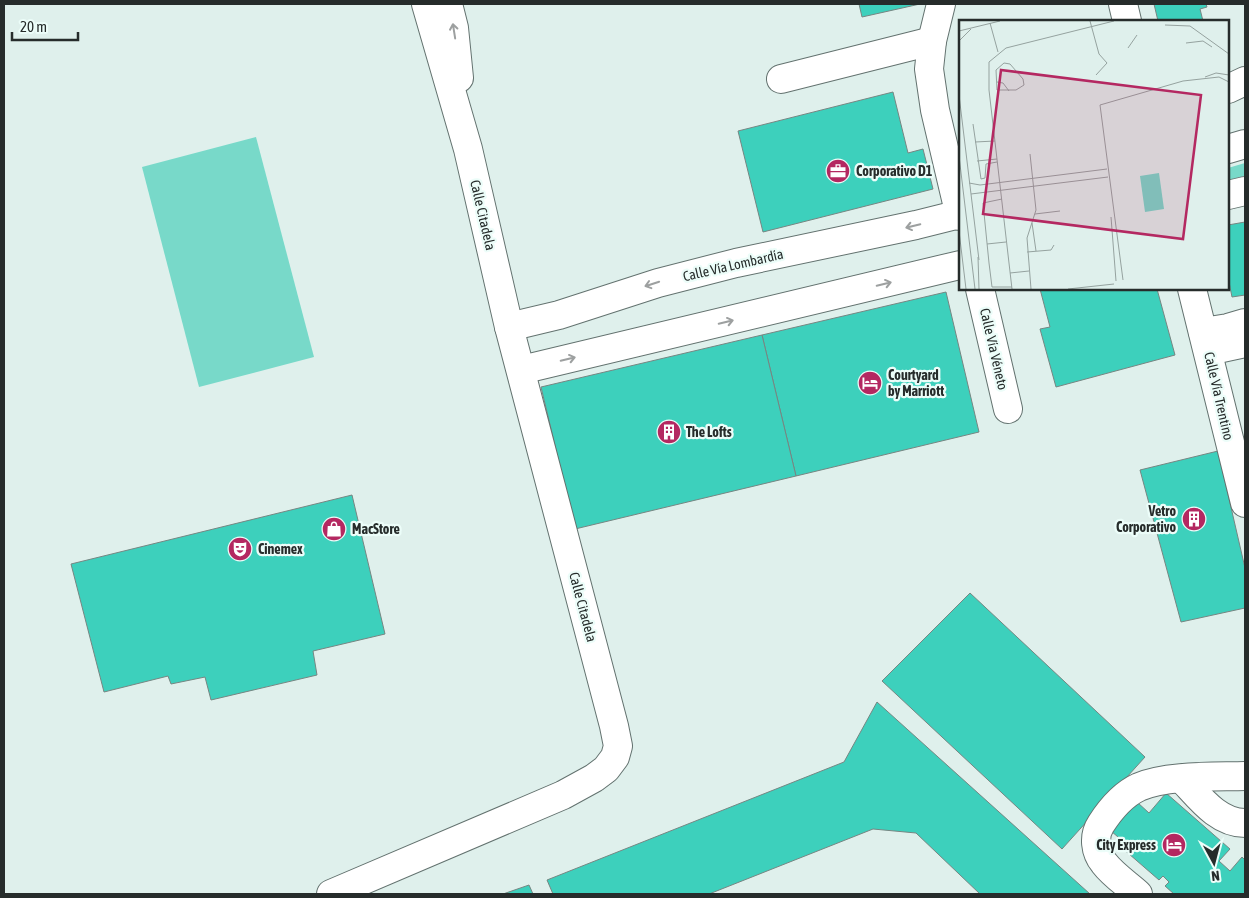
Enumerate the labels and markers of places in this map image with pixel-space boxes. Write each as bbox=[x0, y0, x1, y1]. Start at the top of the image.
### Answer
office icon: Corporativo D1 bbox=[825, 158, 851, 184]
place label: Corporativo D1 bbox=[856, 163, 933, 179]
place label: Courtyard by Marriott bbox=[888, 367, 944, 399]
hotel icon: Courtyard by Marriott bbox=[857, 370, 883, 396]
building icon: The Lofts bbox=[656, 419, 682, 445]
place label: The Lofts bbox=[686, 424, 732, 440]
place label: Vetro Corporativo bbox=[1116, 503, 1176, 535]
building icon: Vetro Corporativo bbox=[1181, 506, 1207, 532]
shop icon: MacStore bbox=[321, 516, 347, 542]
place label: MacStore bbox=[352, 521, 400, 537]
theatre icon: Cinemex bbox=[227, 536, 253, 562]
place label: Cinemex bbox=[258, 541, 303, 557]
hotel icon: City Express bbox=[1161, 832, 1187, 858]
place label: City Express bbox=[1096, 837, 1156, 853]

